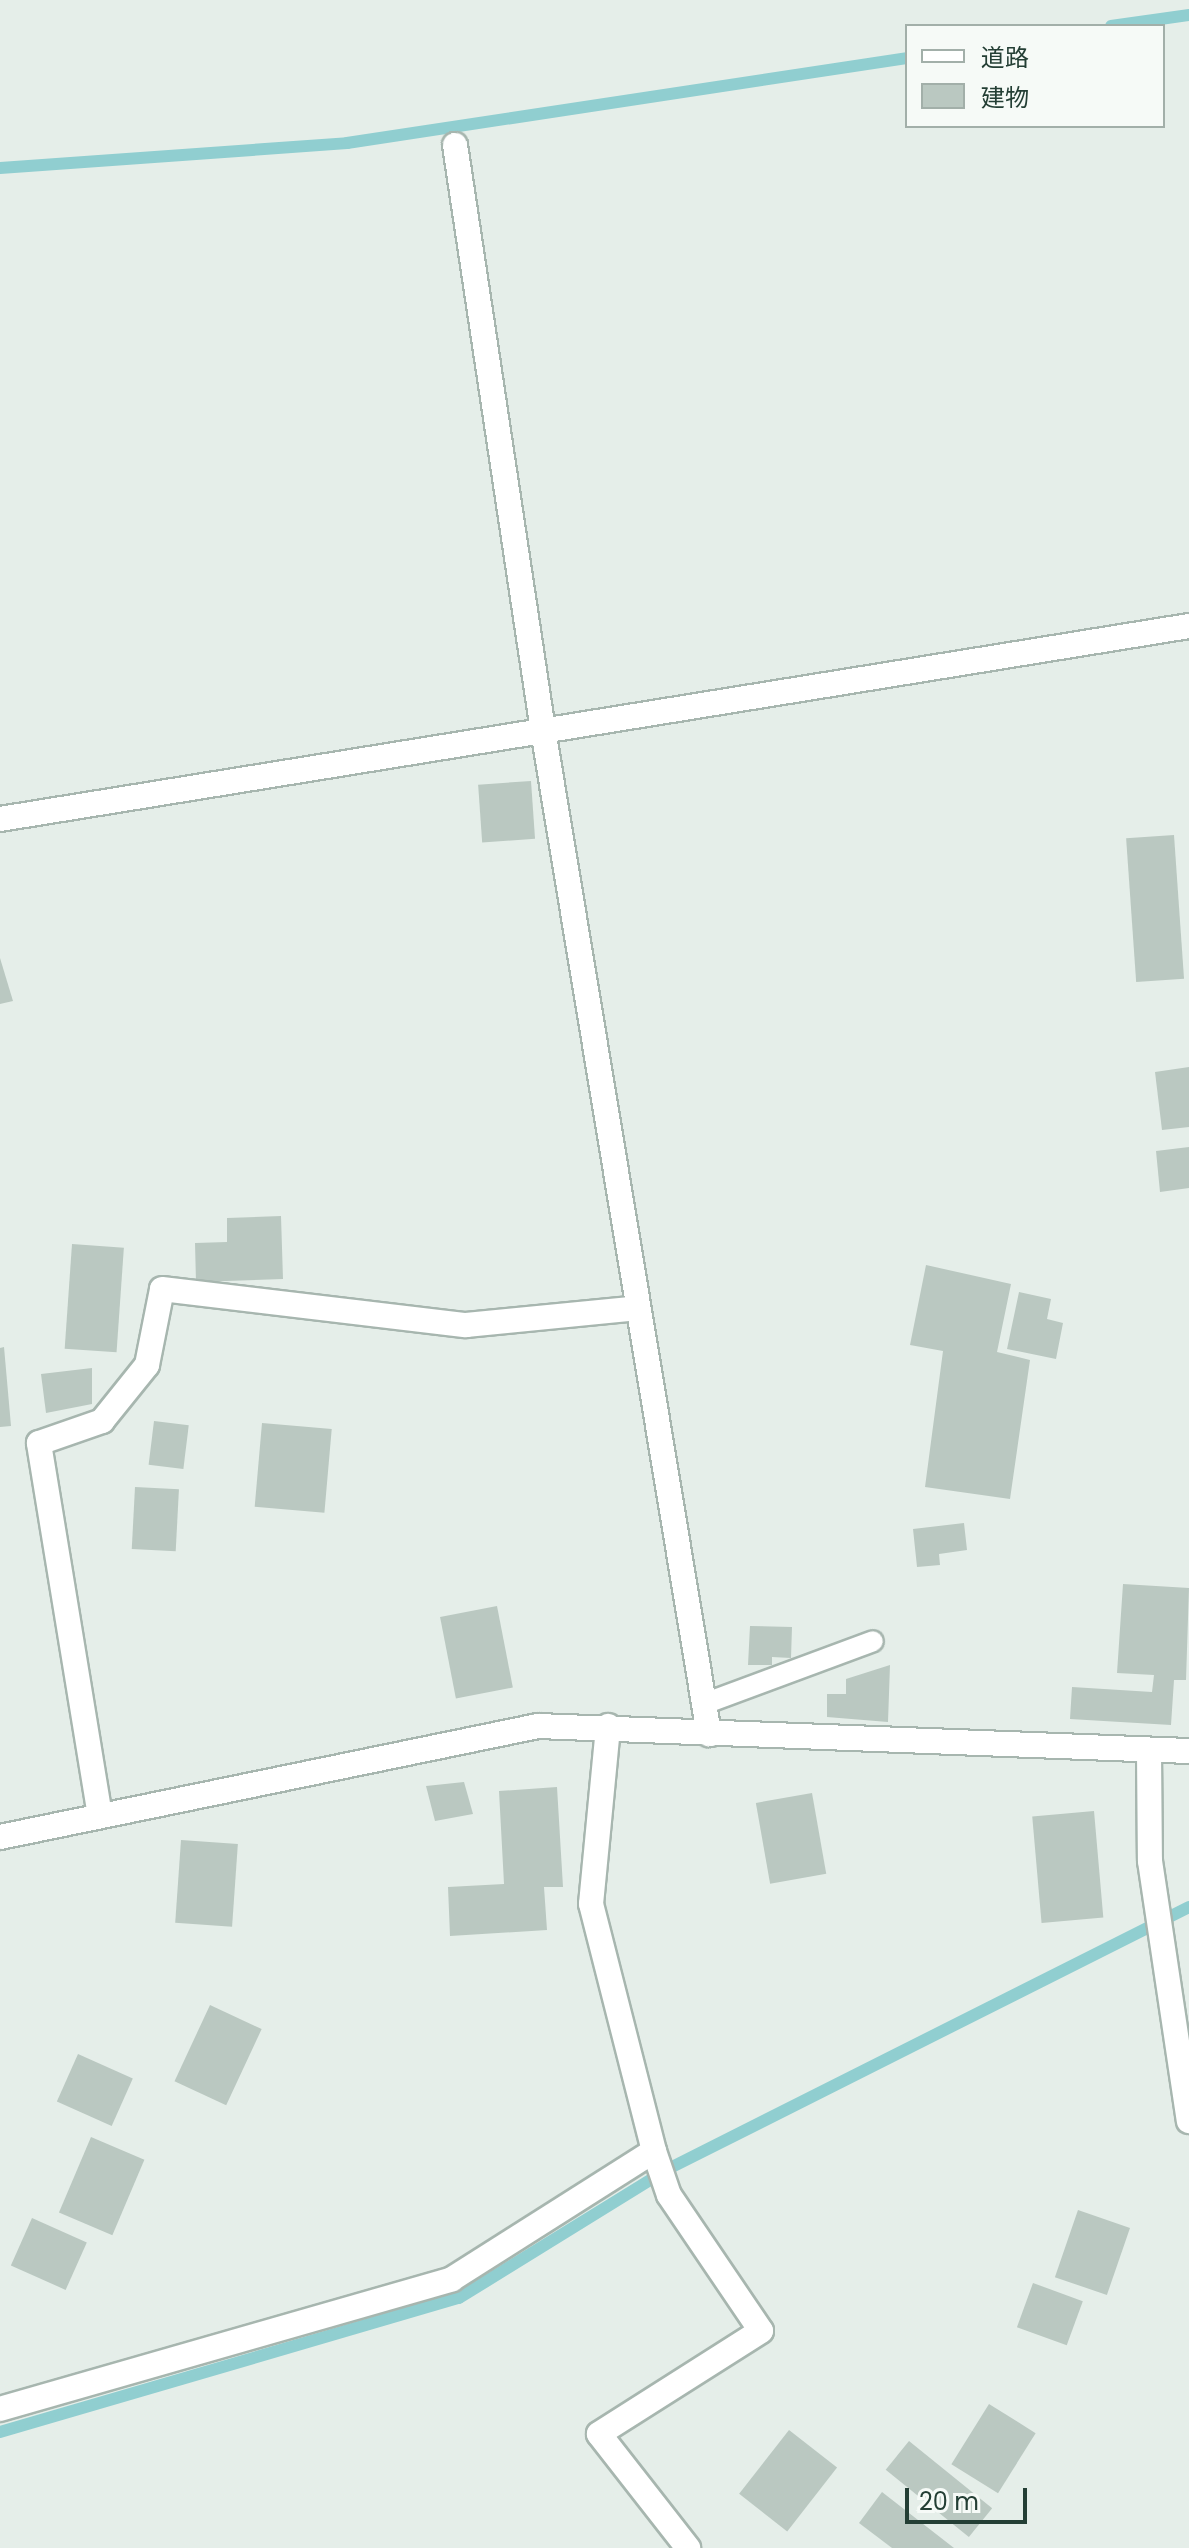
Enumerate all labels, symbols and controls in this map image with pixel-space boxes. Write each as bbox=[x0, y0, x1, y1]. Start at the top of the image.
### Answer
legend bbox=[905, 24, 1165, 128]
text: 道路 bbox=[981, 41, 1029, 74]
text: 建物 bbox=[981, 81, 1029, 114]
scale bar bbox=[909, 2472, 1031, 2522]
text: 20 m bbox=[919, 2485, 979, 2518]

